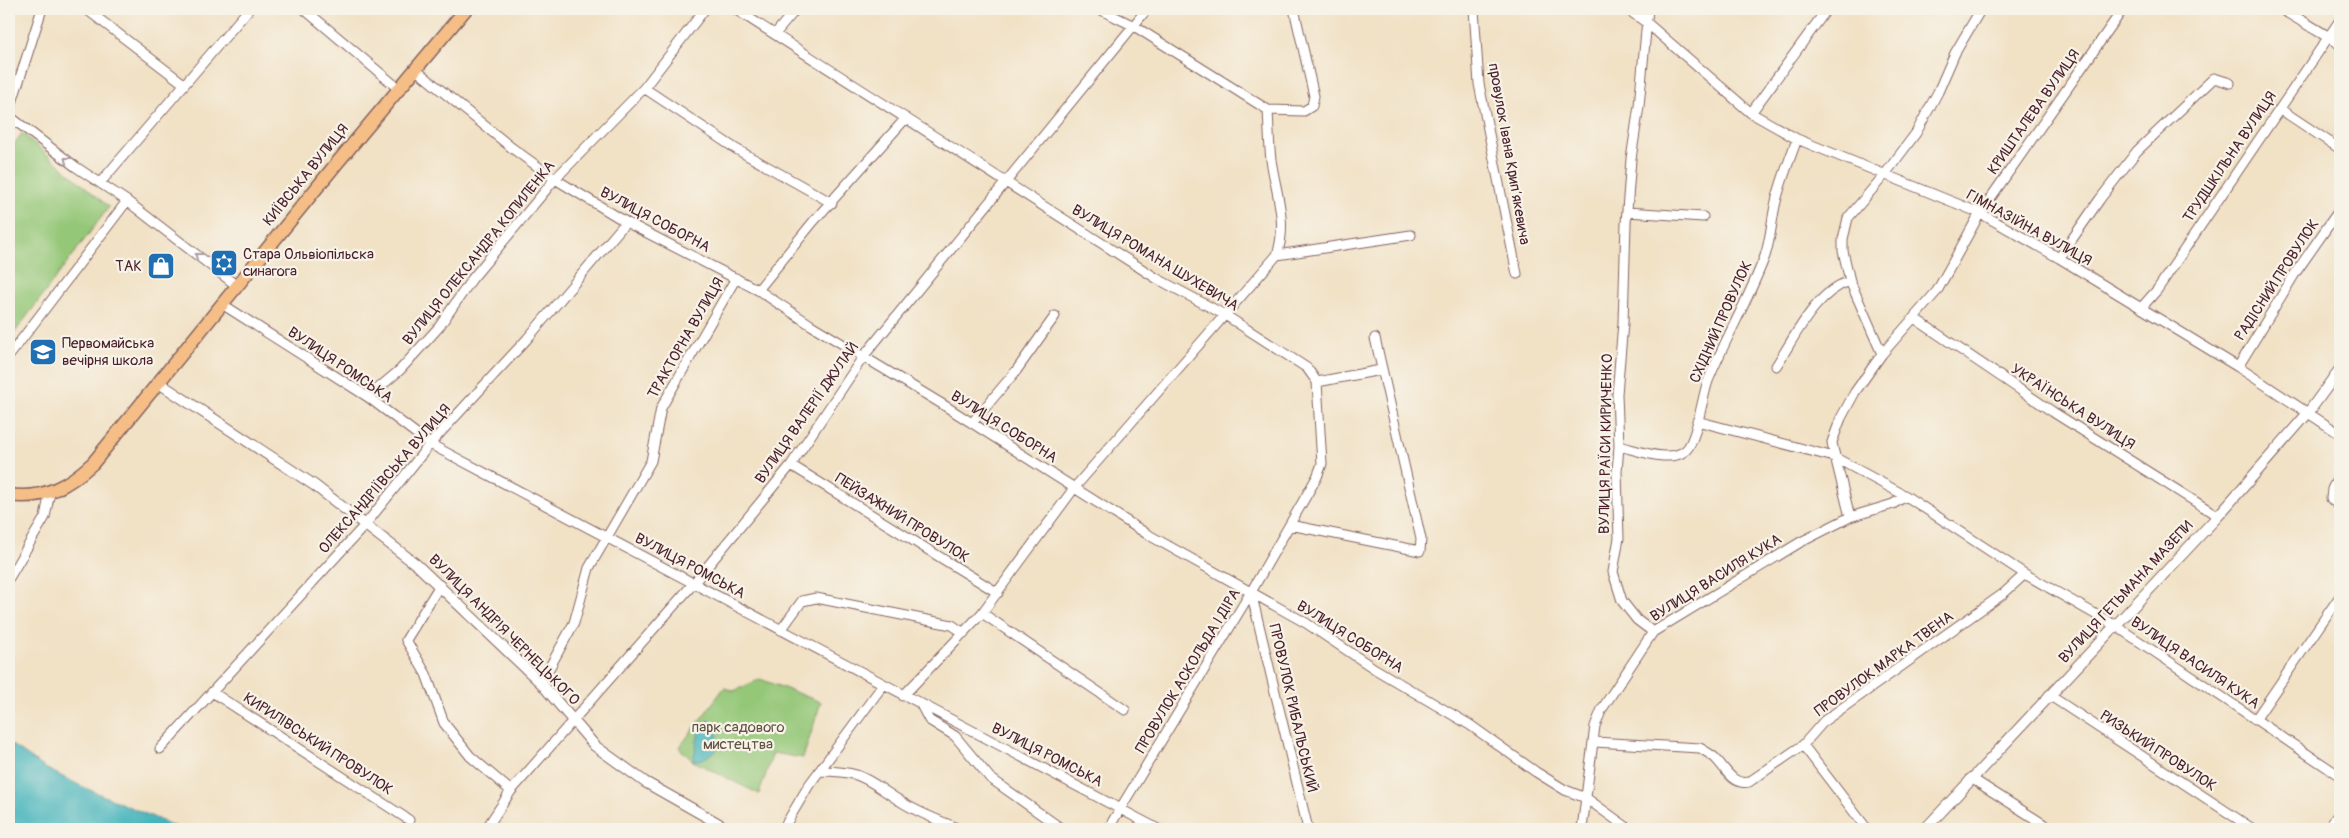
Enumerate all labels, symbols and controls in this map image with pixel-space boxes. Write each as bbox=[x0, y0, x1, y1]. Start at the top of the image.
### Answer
street label: КРИШТАЛЕВА ВУЛИЦЯ bbox=[1984, 46, 2084, 178]
street label: провулок Івана Крипʼякевича bbox=[1484, 62, 1534, 246]
street label: ТРУДШКІЛЬНА ВУЛИЦЯ bbox=[2179, 88, 2281, 226]
street label: КИЇВСЬКА ВУЛИЦЯ bbox=[259, 120, 353, 230]
one-way arrow bbox=[63, 157, 73, 166]
street label: ВУЛИЦЯ ОЛЕКСАНДРА КОПИЛЕНКА bbox=[399, 157, 559, 349]
street label: ВУЛИЦЯ СОБОРНА bbox=[597, 183, 714, 257]
street label: ГІМНАЗІЙНА ВУЛИЦЯ bbox=[1963, 186, 2095, 270]
street label: ВУЛИЦЯ РОМАНА ШУХЕВИЧА bbox=[1068, 201, 1242, 316]
street label: РАДІСНИЙ ПРОВУЛОК bbox=[2231, 216, 2323, 344]
place label: Стара Ольвіопільска синагога bbox=[243, 245, 374, 281]
synagogue icon: Стара Ольвіопільска синагога bbox=[209, 248, 239, 278]
shop icon: ТАК bbox=[146, 251, 176, 281]
one-way arrow bbox=[195, 254, 204, 262]
place label: ТАК bbox=[115, 257, 142, 276]
street label: СХІДНИЙ ПРОВУЛОК bbox=[1685, 258, 1757, 386]
street label: ТРАКТОРНА ВУЛИЦЯ bbox=[644, 274, 728, 402]
street label: ВУЛИЦЯ РОМСЬКА bbox=[284, 323, 396, 407]
place label: Первомайська вечірня школа bbox=[62, 334, 154, 370]
school or university icon: Первомайська вечірня школа bbox=[28, 337, 58, 367]
street label: ВУЛИЦЯ ВАЛЕРІЇ ДЖУЛАЙ bbox=[751, 339, 863, 487]
street label: ВУЛИЦЯ РАЇСИ КИРИЧЕНКО bbox=[1595, 354, 1617, 534]
street label: УКРАЇНСЬКА ВУЛИЦЯ bbox=[2007, 360, 2139, 454]
street label: ВУЛИЦЯ СОБОРНА bbox=[947, 387, 1061, 468]
street label: ОЛЕКСАНДРІЇВСЬКА ВУЛИЦЯ bbox=[315, 400, 455, 558]
street label: ПЕЙЗАЖНИЙ ПРОВУЛОК bbox=[831, 469, 973, 567]
street label: ВУЛИЦЯ ГЕТЬМАНА МАЗЕПИ bbox=[2055, 516, 2197, 668]
street label: ВУЛИЦЯ РОМСЬКА bbox=[631, 529, 749, 603]
street label: ВУЛИЦЯ ВАСИЛЯ КУКА bbox=[1647, 530, 1785, 626]
street label: ВУЛИЦЯ АНДРІЯ ЧЕРНЕЦЬКОГО bbox=[424, 550, 584, 710]
street label: ПРОВУЛОК АСКОЛЬДА І ДІРА bbox=[1131, 585, 1245, 757]
street label: ВУЛИЦЯ СОБОРНА bbox=[1293, 597, 1407, 678]
street label: ПРОВУЛОК МАРКА ТВЕНА bbox=[1811, 607, 1957, 721]
street label: ВУЛИЦЯ ВАСИЛЯ КУКА bbox=[2127, 613, 2263, 713]
street label: ПРОВУЛОК РИБАЛЬСЬКИЙ bbox=[1264, 622, 1322, 794]
street label: КИРИЛІВСЬКИЙ ПРОВУЛОК bbox=[240, 688, 396, 800]
street label: РИЗЬКИЙ ПРОВУЛОК bbox=[2096, 706, 2220, 796]
park label: парк садового мистецтва bbox=[692, 718, 784, 754]
street label: ВУЛИЦЯ РОМСЬКА bbox=[988, 719, 1106, 791]

